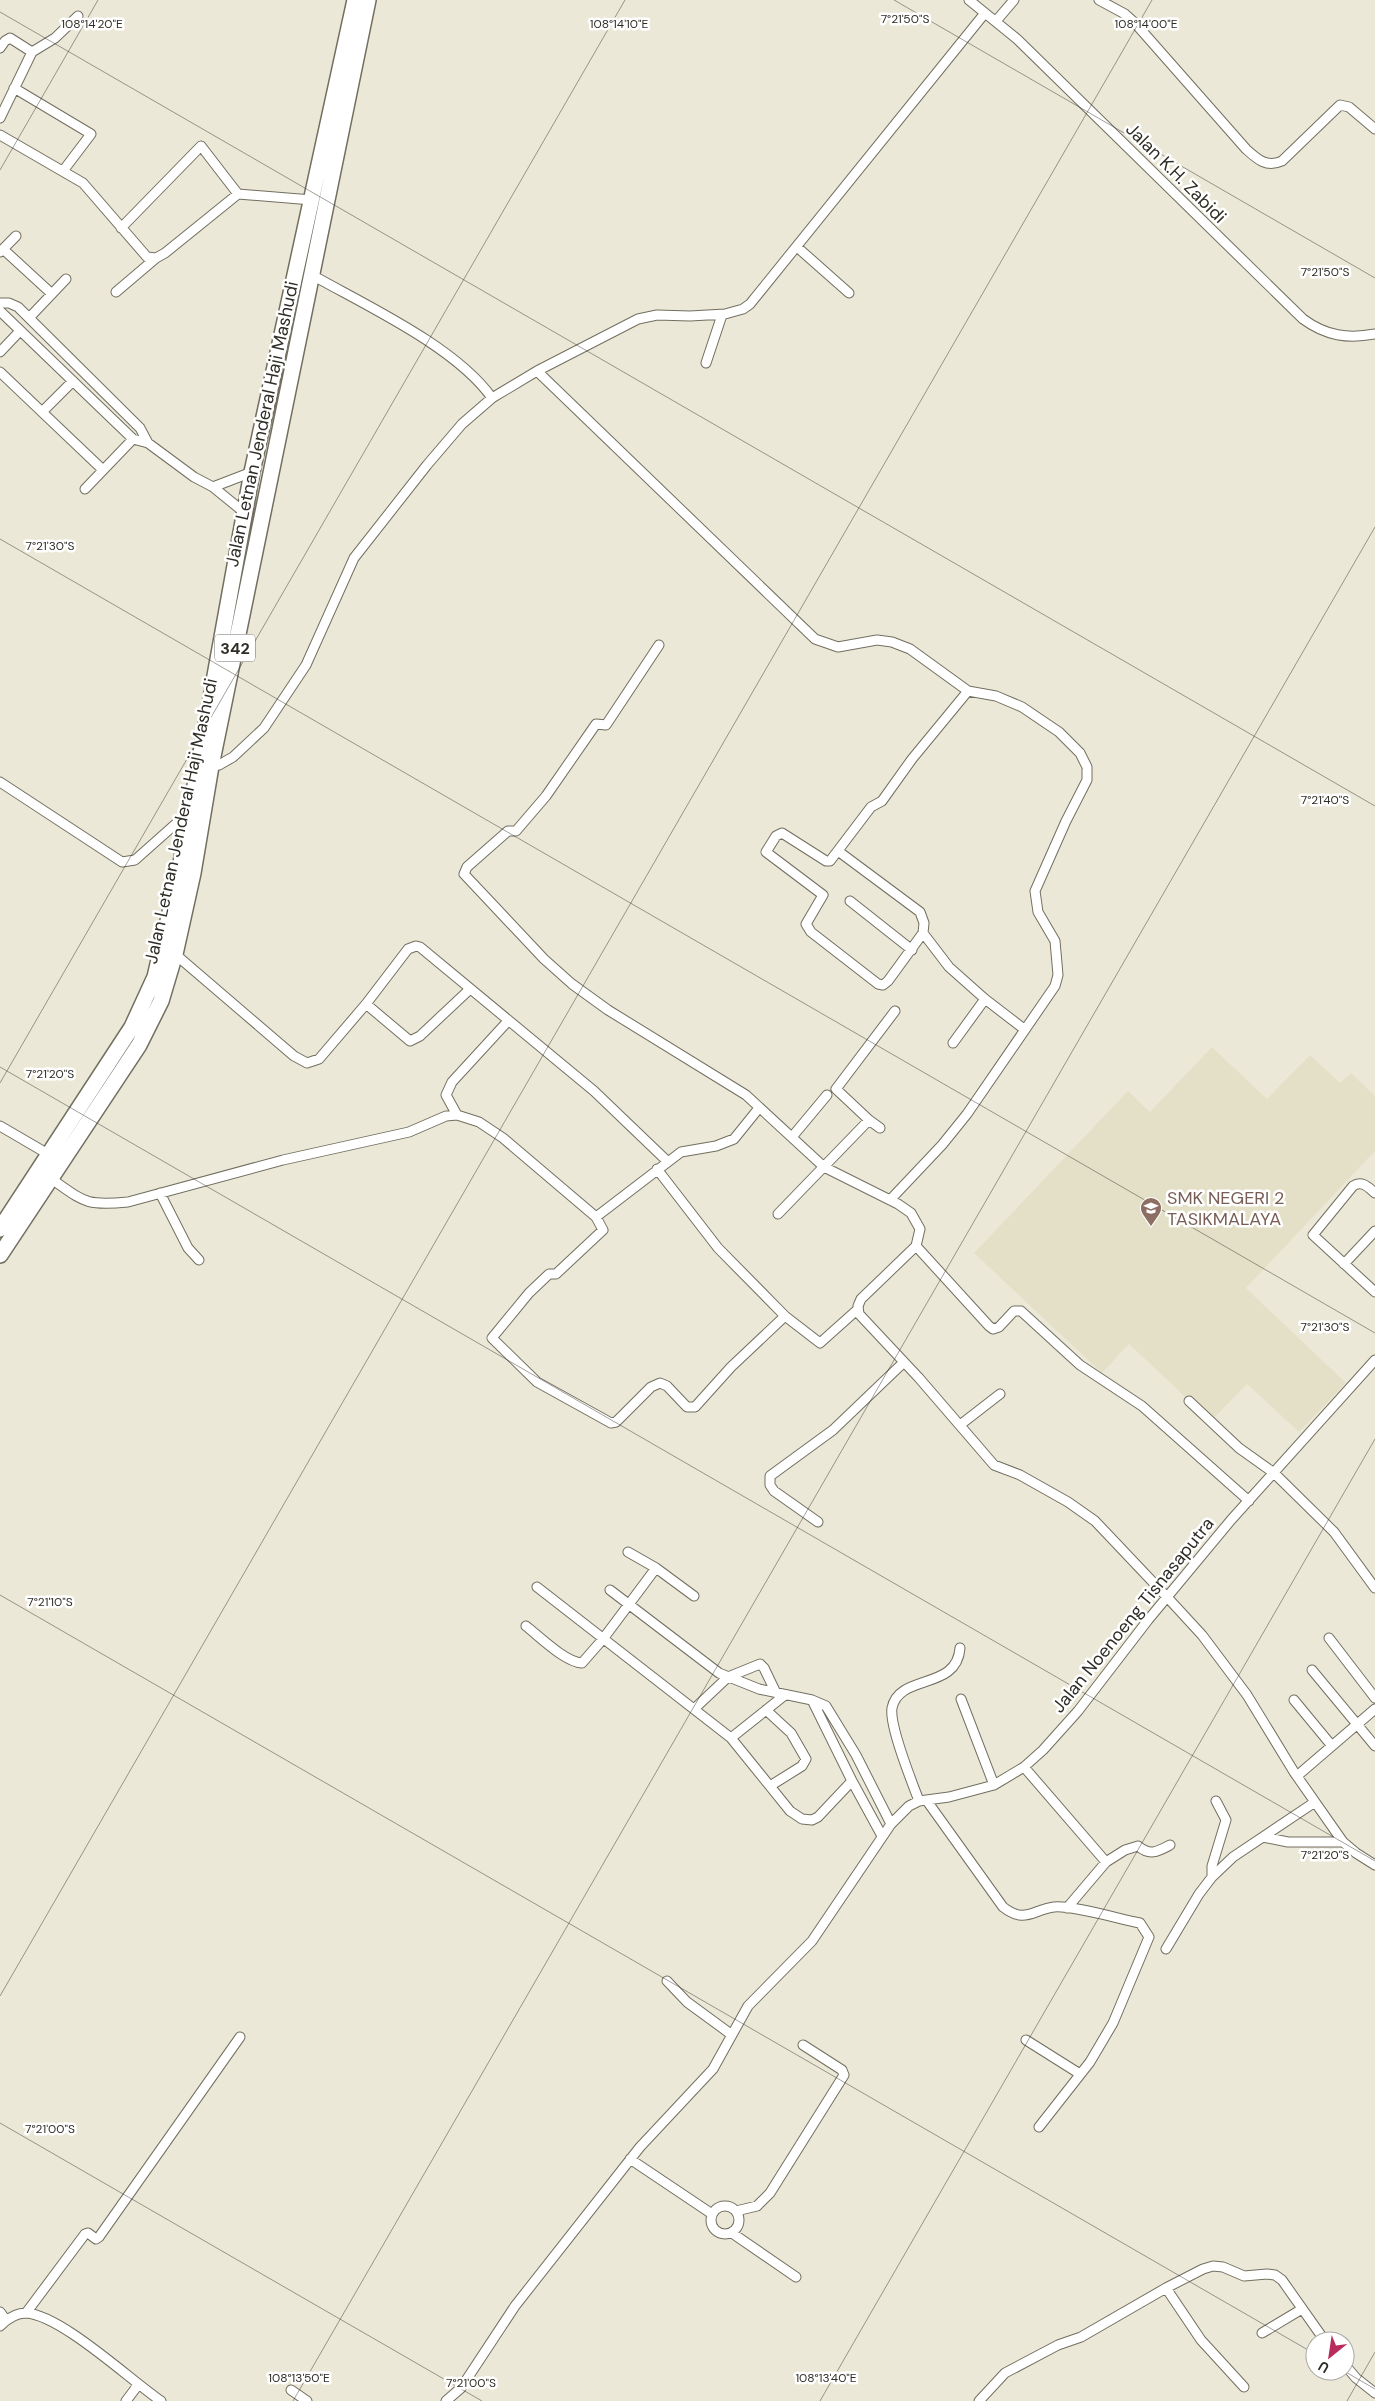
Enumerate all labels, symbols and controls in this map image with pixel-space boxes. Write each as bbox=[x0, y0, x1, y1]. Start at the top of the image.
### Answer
text: 7°21'50"S bbox=[881, 11, 929, 27]
text: 108°14'20"E bbox=[61, 16, 123, 32]
text: 108°14'10"E bbox=[590, 16, 648, 32]
text: 108°14'00"E bbox=[1115, 16, 1178, 32]
street label: Jalan K.H. Zabidi bbox=[1120, 117, 1232, 229]
text: 7°21'50"S bbox=[1301, 264, 1349, 280]
street label: Jalan Letnan Jenderal Haji Mashudi bbox=[220, 279, 304, 569]
text: 7°21'30"S bbox=[26, 538, 74, 554]
road number: 342 bbox=[215, 634, 255, 661]
street label: Jalan Letnan Jenderal Haji Mashudi bbox=[139, 676, 223, 966]
text: 7°21'40"S bbox=[1301, 792, 1349, 808]
text: 7°21'20"S bbox=[26, 1066, 74, 1082]
place label: SMK NEGERI 2 TASIKMALAYA bbox=[1167, 1186, 1284, 1231]
school or university icon: SMK NEGERI 2 TASIKMALAYA bbox=[1139, 1196, 1163, 1227]
text: 7°21'30"S bbox=[1301, 1319, 1349, 1335]
street label: Jalan Noenoeng Tisnasaputra bbox=[1047, 1512, 1219, 1718]
text: 7°21'10"S bbox=[27, 1594, 73, 1610]
text: 7°21'20"S bbox=[1301, 1847, 1349, 1863]
text: 7°21'00"S bbox=[25, 2121, 75, 2137]
north arrow bbox=[1305, 2331, 1355, 2381]
text: U bbox=[1315, 2357, 1332, 2377]
text: 108°13'50"E bbox=[268, 2370, 330, 2386]
text: 108°13'40"E bbox=[795, 2370, 857, 2386]
text: 7°21'00"S bbox=[446, 2375, 496, 2391]

